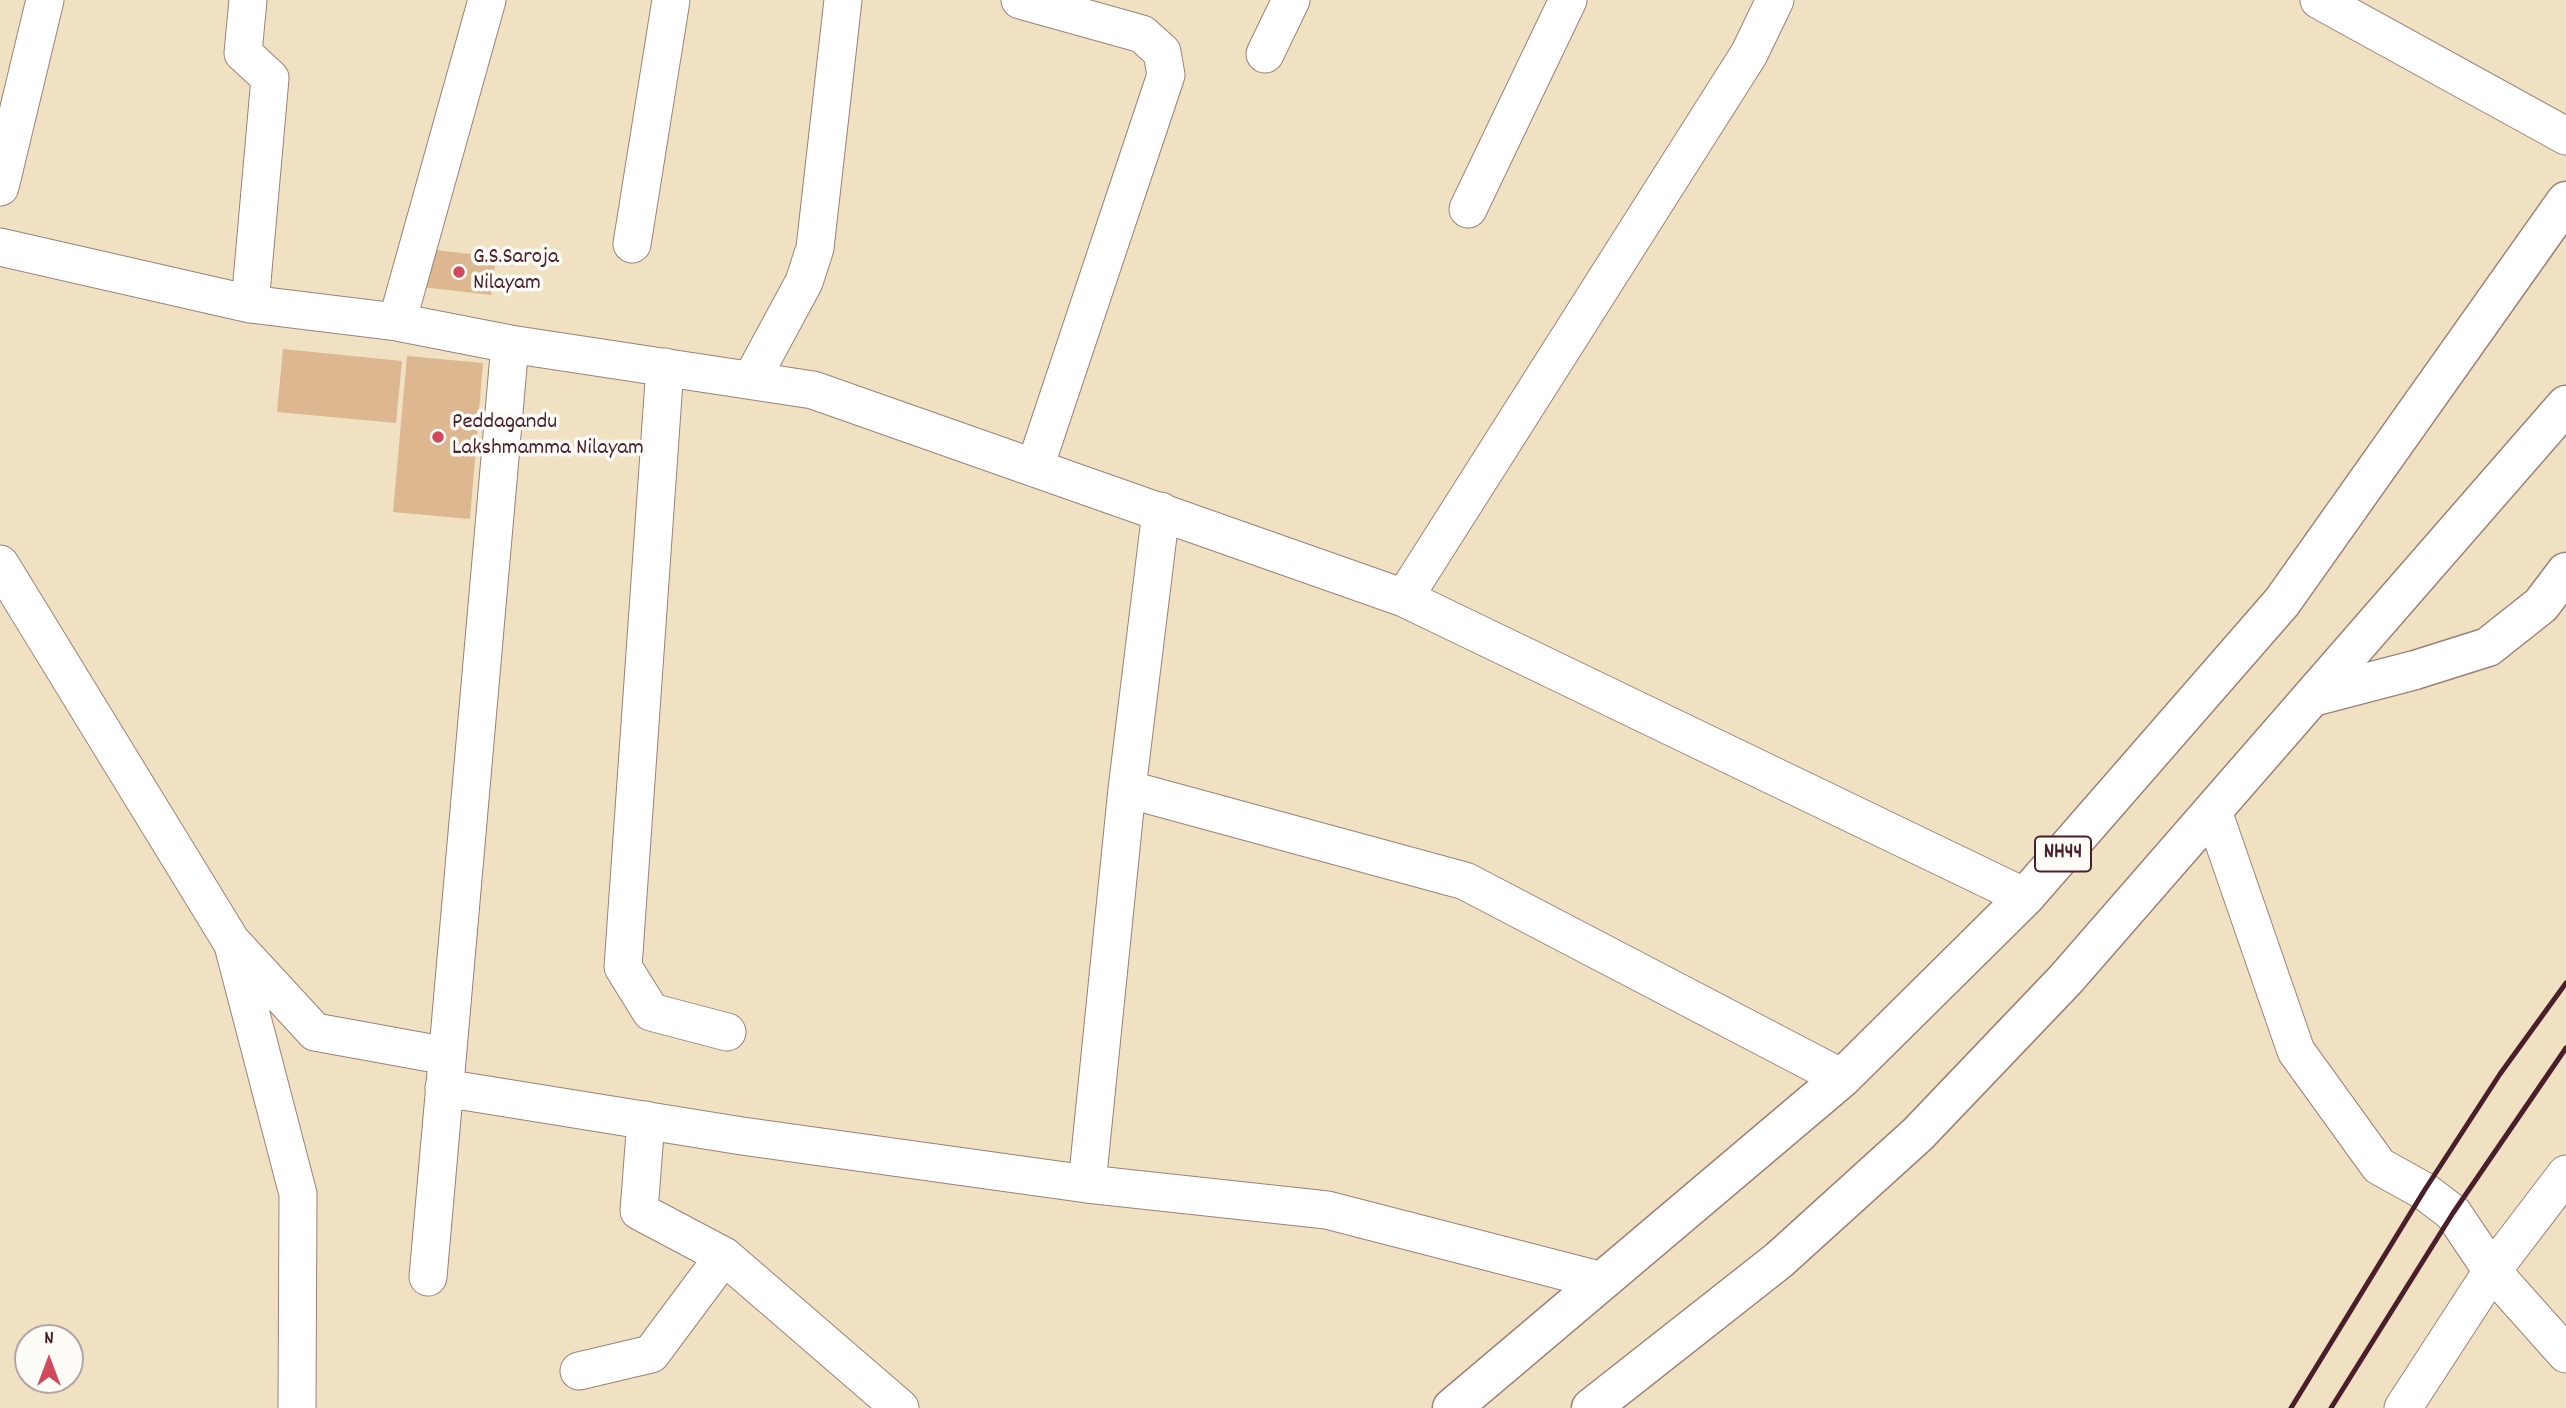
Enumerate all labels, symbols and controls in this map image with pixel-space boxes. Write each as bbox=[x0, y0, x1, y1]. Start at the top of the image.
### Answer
place label: G.S.Saroja Nilayam bbox=[473, 245, 559, 299]
marker: G.S.Saroja Nilayam bbox=[451, 264, 467, 280]
place label: Peddagandu Lakshmamma Nilayam bbox=[452, 410, 644, 464]
marker: Peddagandu Lakshmamma Nilayam bbox=[430, 429, 446, 445]
road number: NH44 bbox=[2035, 836, 2091, 872]
north arrow bbox=[14, 1324, 84, 1394]
text: N bbox=[44, 1326, 54, 1353]

